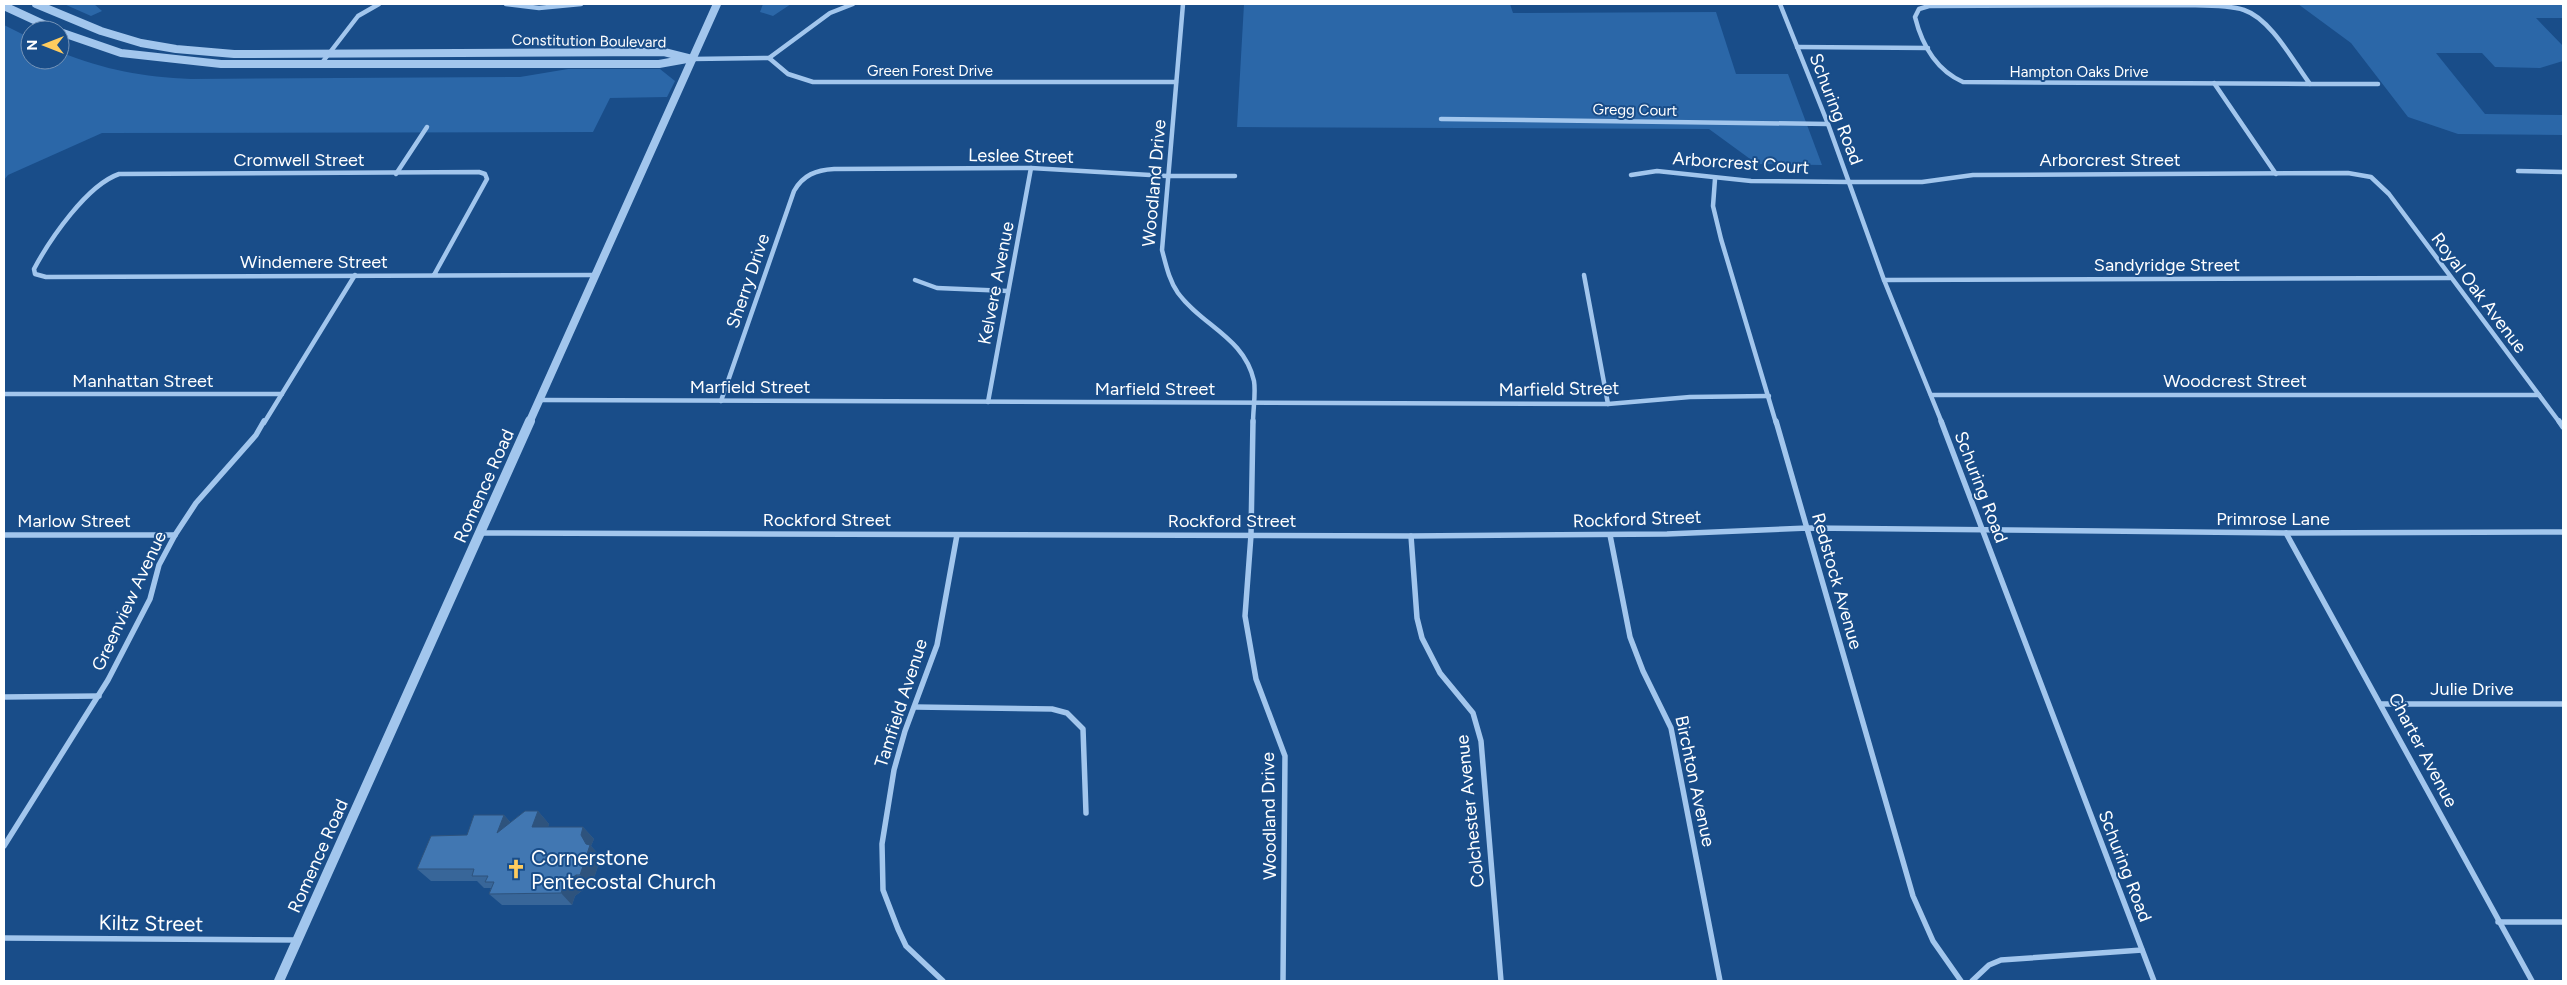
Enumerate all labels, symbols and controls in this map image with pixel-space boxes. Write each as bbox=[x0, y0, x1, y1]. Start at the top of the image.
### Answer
north arrow bbox=[20, 20, 70, 70]
street label: Constitution Boulevard bbox=[512, 31, 666, 51]
text: N bbox=[24, 40, 41, 50]
street label: Schuring Road bbox=[1805, 50, 1867, 168]
street label: Green Forest Drive bbox=[867, 62, 993, 80]
street label: Hampton Oaks Drive bbox=[2010, 63, 2148, 81]
street label: Gregg Court bbox=[1593, 100, 1678, 120]
street label: Woodland Drive bbox=[1137, 118, 1171, 248]
street label: Leslee Street bbox=[968, 144, 1074, 168]
street label: Arborcrest Court bbox=[1672, 147, 1810, 179]
street label: Cromwell Street bbox=[233, 149, 365, 171]
street label: Arborcrest Street bbox=[2039, 149, 2181, 171]
street label: Kelvere Avenue bbox=[973, 219, 1019, 346]
street label: Royal Oak Avenue bbox=[2426, 228, 2532, 358]
street label: Sherry Drive bbox=[722, 231, 775, 331]
street label: Windemere Street bbox=[240, 251, 388, 273]
street label: Sandyridge Street bbox=[2094, 254, 2240, 276]
street label: Manhattan Street bbox=[72, 370, 214, 392]
street label: Woodcrest Street bbox=[2163, 370, 2307, 392]
street label: Marfield Street bbox=[690, 376, 810, 398]
street label: Marfield Street bbox=[1499, 377, 1620, 401]
street label: Marfield Street bbox=[1095, 378, 1215, 400]
street label: Romence Road bbox=[449, 426, 519, 546]
street label: Schuring Road bbox=[1950, 428, 2012, 546]
street label: Rockford Street bbox=[1572, 506, 1702, 532]
street label: Primrose Lane bbox=[2216, 508, 2330, 530]
street label: Rockford Street bbox=[763, 509, 892, 531]
street label: Marlow Street bbox=[17, 510, 131, 532]
street label: Rockford Street bbox=[1168, 510, 1297, 532]
street label: Redstock Avenue bbox=[1807, 510, 1867, 652]
street label: Greenview Avenue bbox=[87, 527, 171, 674]
street label: Tamfield Avenue bbox=[870, 636, 932, 770]
street label: Julie Drive bbox=[2430, 678, 2514, 700]
street label: Charter Avenue bbox=[2384, 689, 2462, 811]
street label: Birchton Avenue bbox=[1670, 713, 1720, 849]
street label: Colchester Avenue bbox=[1451, 733, 1489, 888]
street label: Woodland Drive bbox=[1257, 752, 1281, 880]
street label: Romence Road bbox=[283, 796, 353, 916]
street label: Schuring Road bbox=[2094, 807, 2156, 925]
place label: Cornerstone Pentecostal Church bbox=[531, 845, 716, 894]
church icon: Cornerstone Pentecostal Church bbox=[505, 858, 527, 880]
street label: Kiltz Street bbox=[99, 910, 204, 936]

